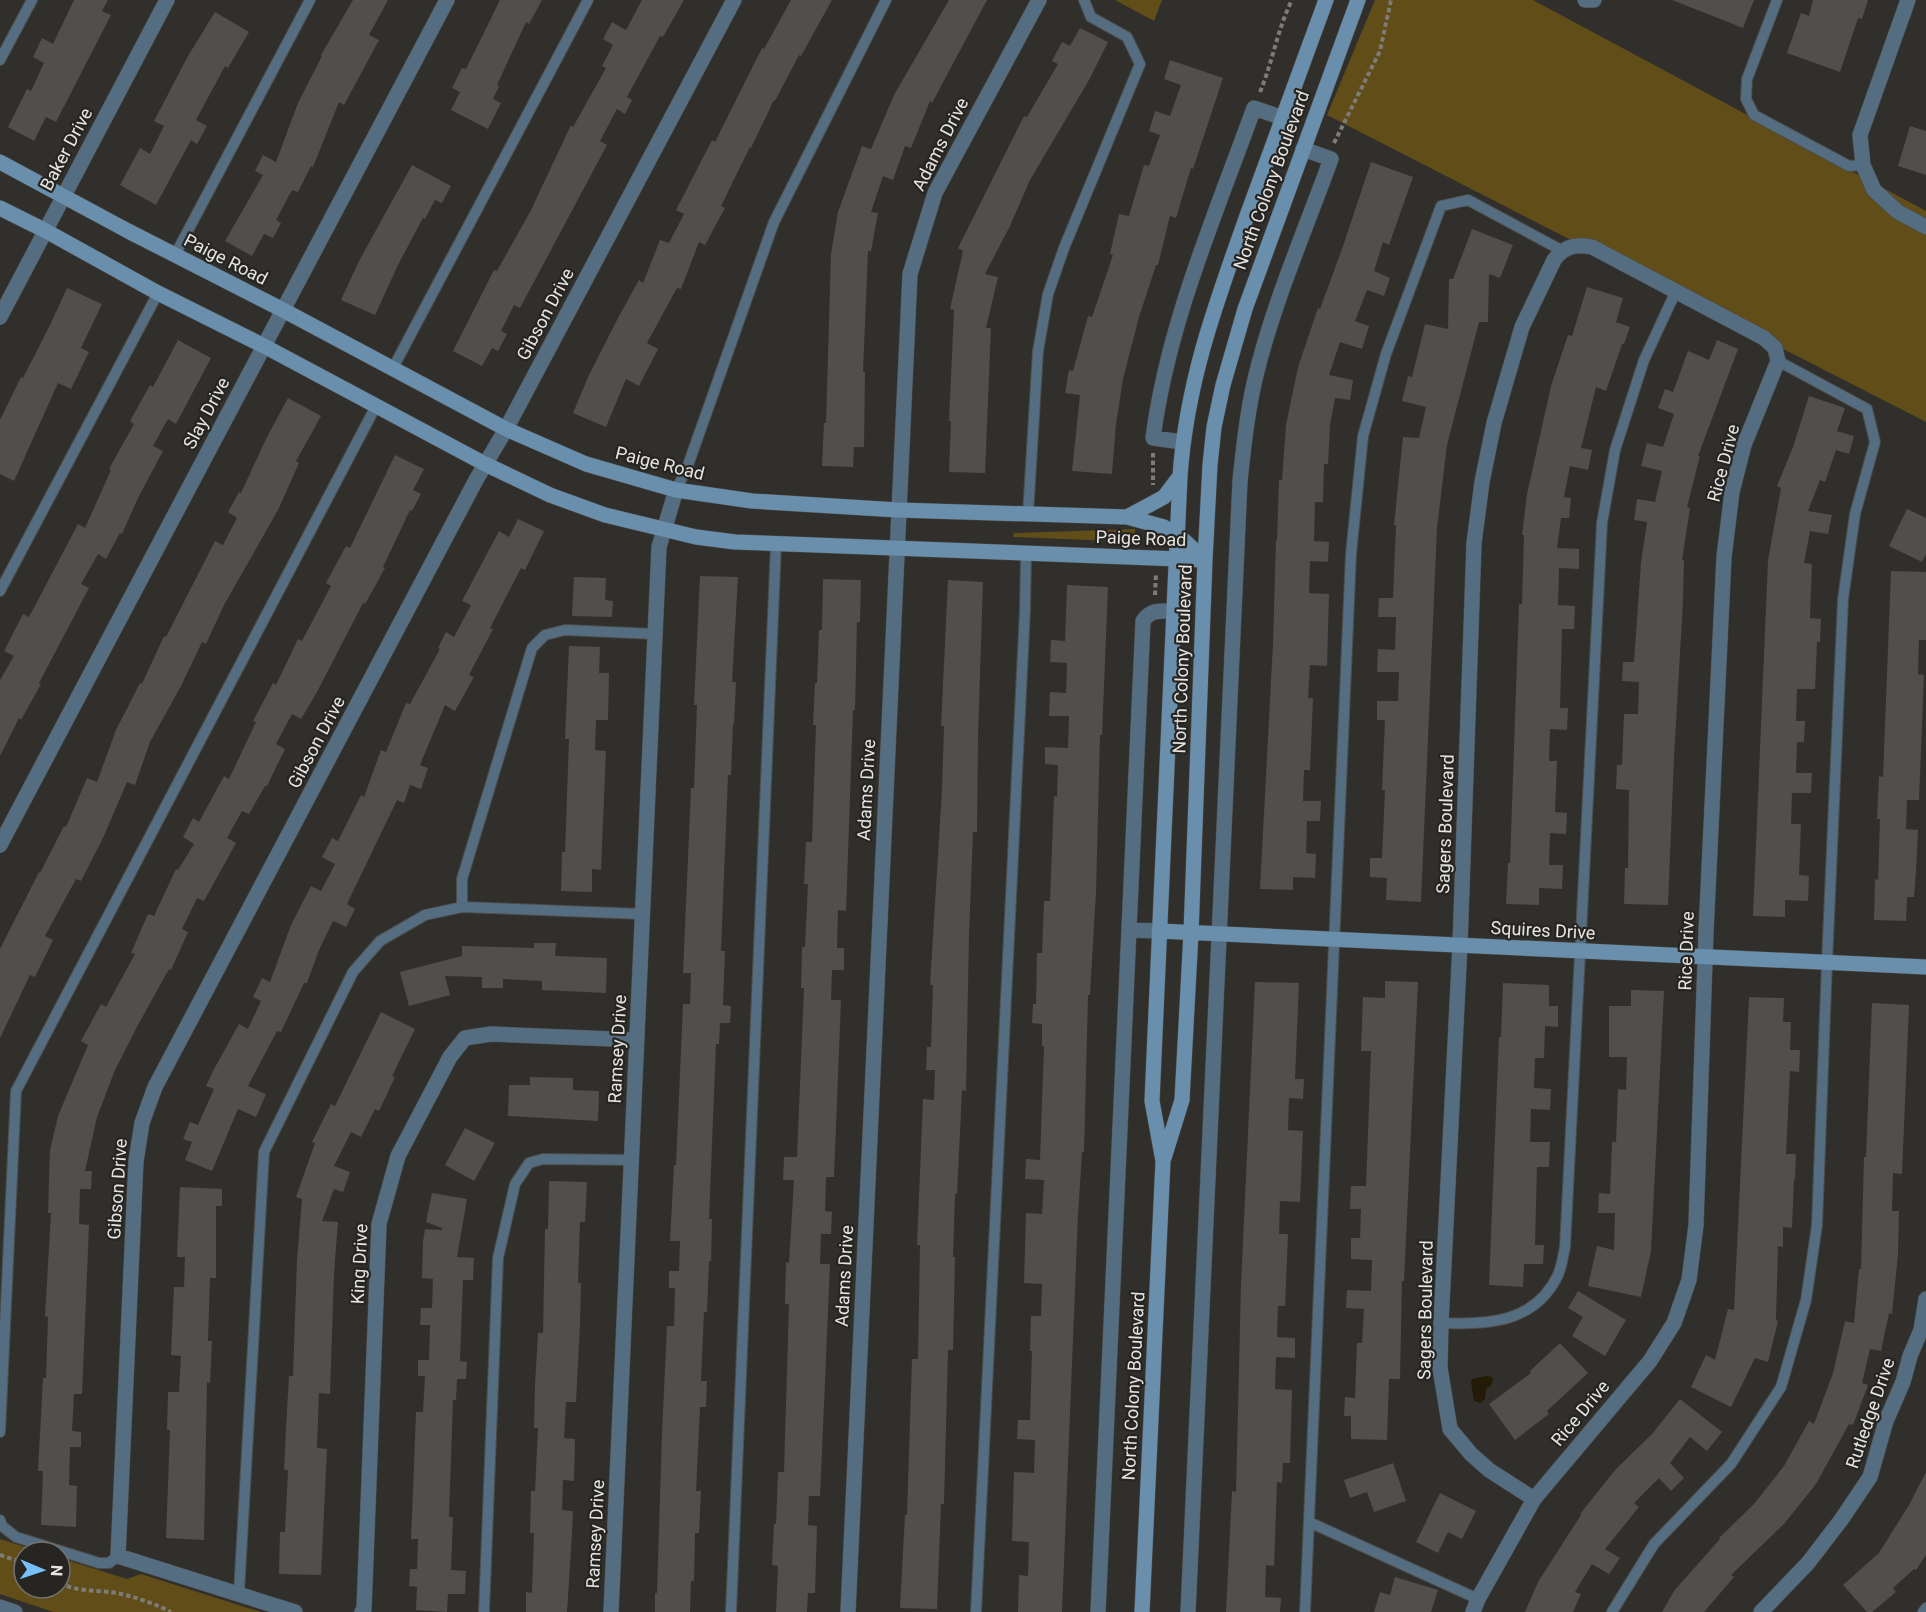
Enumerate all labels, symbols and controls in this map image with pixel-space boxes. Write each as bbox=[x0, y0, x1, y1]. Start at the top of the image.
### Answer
street label: North Colony Boulevard bbox=[1229, 88, 1313, 272]
street label: Adams Drive bbox=[908, 94, 972, 194]
street label: Baker Drive bbox=[35, 104, 97, 194]
street label: Paige Road bbox=[181, 229, 271, 289]
street label: Gibson Drive bbox=[512, 264, 578, 364]
street label: Slay Drive bbox=[178, 374, 234, 452]
street label: Rice Drive bbox=[1703, 422, 1743, 504]
street label: Paige Road bbox=[613, 442, 707, 484]
street label: Paige Road bbox=[1095, 526, 1187, 550]
street label: North Colony Boulevard bbox=[1168, 564, 1196, 754]
street label: Gibson Drive bbox=[283, 692, 349, 792]
street label: Adams Drive bbox=[853, 739, 879, 841]
street label: Sagers Boulevard bbox=[1432, 754, 1458, 894]
street label: Rice Drive bbox=[1674, 911, 1698, 991]
street label: Squires Drive bbox=[1490, 917, 1596, 943]
street label: Ramsey Drive bbox=[604, 994, 630, 1104]
street label: Gibson Drive bbox=[103, 1138, 131, 1240]
street label: King Drive bbox=[346, 1223, 372, 1305]
street label: Adams Drive bbox=[831, 1225, 857, 1327]
street label: Sagers Boulevard bbox=[1413, 1240, 1437, 1380]
street label: North Colony Boulevard bbox=[1118, 1291, 1148, 1481]
street label: Rutledge Drive bbox=[1841, 1355, 1899, 1471]
street label: Rice Drive bbox=[1546, 1376, 1614, 1450]
street label: Ramsey Drive bbox=[582, 1479, 608, 1589]
north arrow bbox=[12, 1540, 72, 1600]
text: N bbox=[47, 1565, 66, 1576]

